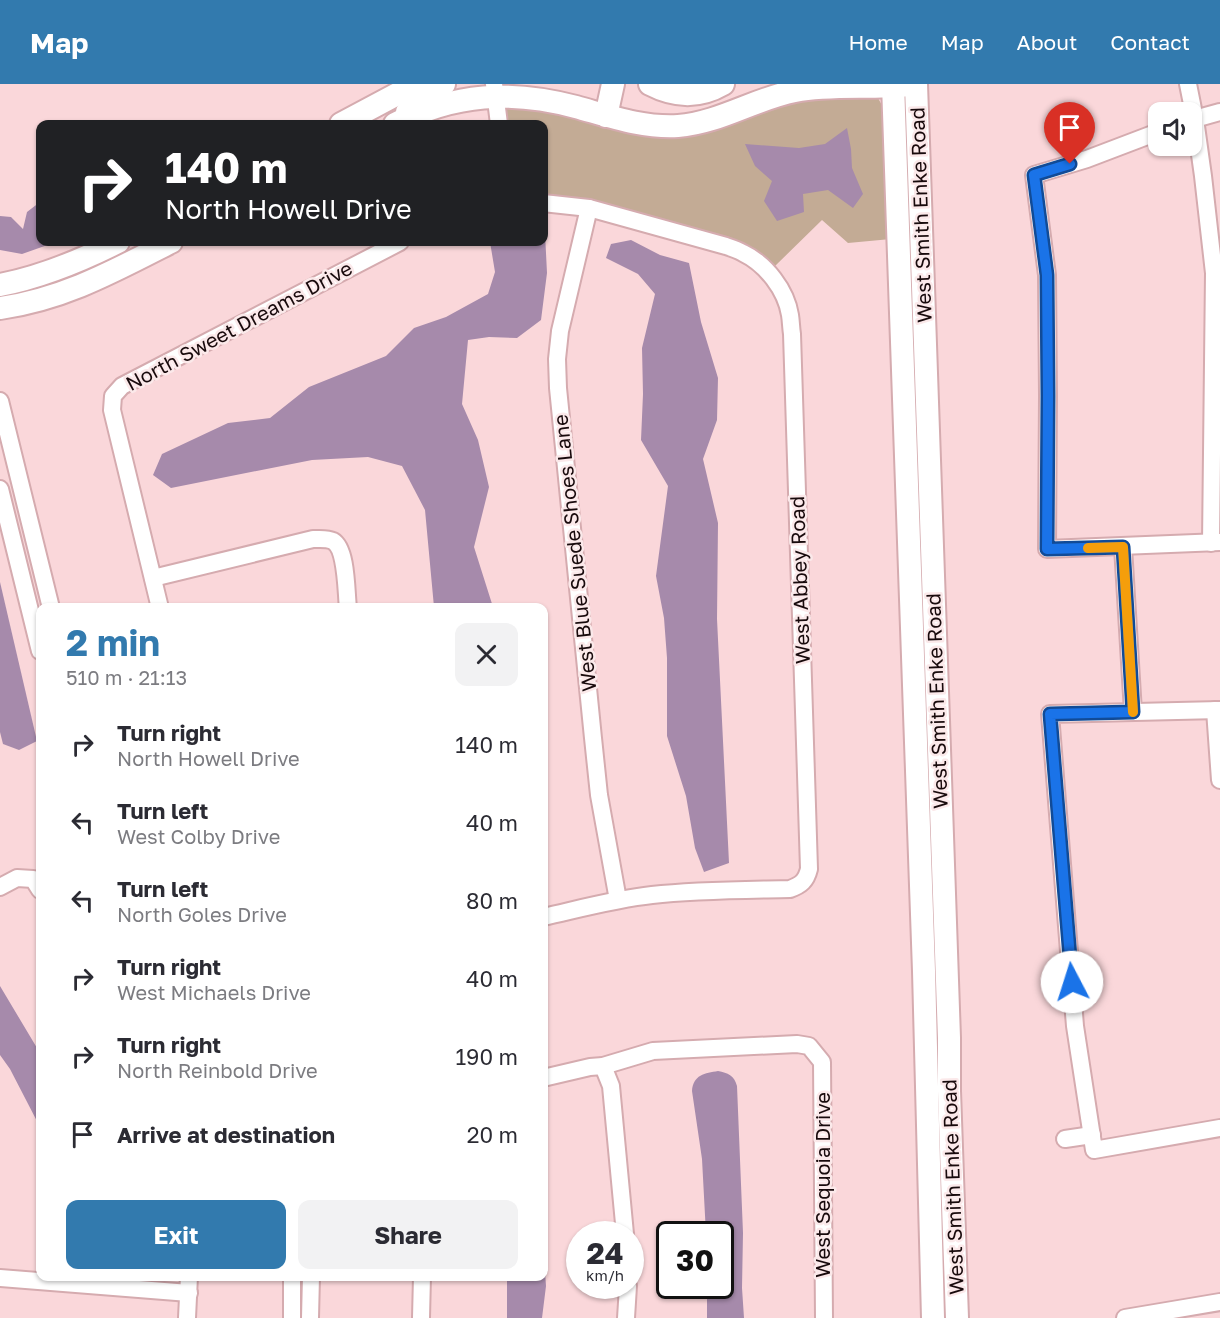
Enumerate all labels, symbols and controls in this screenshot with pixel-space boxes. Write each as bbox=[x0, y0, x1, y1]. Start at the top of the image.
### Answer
text: Map bbox=[30, 26, 88, 59]
text: Home bbox=[848, 29, 908, 55]
text: Map bbox=[941, 29, 984, 55]
text: About bbox=[1017, 29, 1077, 55]
text: Contact bbox=[1110, 29, 1190, 55]
pin bbox=[1044, 102, 1095, 164]
map controls bbox=[1148, 102, 1202, 156]
button: sound bbox=[1148, 102, 1202, 156]
street label: West Smith Enke Road bbox=[904, 107, 936, 323]
icon: arrive bbox=[1053, 111, 1086, 144]
text: 140 m bbox=[165, 142, 287, 192]
icon: right bbox=[66, 144, 144, 222]
text: North Howell Drive bbox=[165, 193, 412, 225]
street label: North Sweet Dreams Drive bbox=[121, 255, 356, 395]
street label: West Blue Suede Shoes Lane bbox=[548, 413, 601, 693]
street label: West Abbey Road bbox=[784, 496, 814, 664]
street label: West Smith Enke Road bbox=[920, 593, 952, 809]
text: 2 min bbox=[66, 621, 160, 664]
button: close bbox=[455, 623, 518, 686]
text: 510 m · 21:13 bbox=[66, 665, 187, 689]
text: Turn right bbox=[117, 719, 221, 746]
icon: right bbox=[66, 728, 99, 761]
text: 140 m bbox=[455, 731, 518, 758]
text: North Howell Drive bbox=[117, 746, 300, 770]
text: Turn left bbox=[117, 797, 208, 824]
icon: left bbox=[66, 806, 99, 839]
text: 40 m bbox=[466, 809, 518, 836]
text: West Colby Drive bbox=[117, 824, 280, 848]
text: Turn left bbox=[117, 875, 208, 902]
icon: left bbox=[66, 884, 99, 917]
text: 80 m bbox=[466, 887, 518, 914]
text: North Goles Drive bbox=[117, 902, 287, 926]
position arrow bbox=[1040, 950, 1104, 1014]
text: Turn right bbox=[117, 953, 221, 980]
icon: right bbox=[66, 962, 99, 995]
text: 40 m bbox=[466, 965, 518, 992]
text: West Michaels Drive bbox=[117, 980, 311, 1004]
text: Turn right bbox=[117, 1031, 221, 1058]
icon: right bbox=[66, 1040, 99, 1073]
text: 190 m bbox=[455, 1043, 518, 1070]
text: North Reinbold Drive bbox=[117, 1058, 318, 1082]
street label: West Smith Enke Road bbox=[936, 1079, 968, 1295]
street label: West Sequoia Drive bbox=[810, 1092, 834, 1278]
icon: arrive bbox=[66, 1118, 99, 1151]
text: Arrive at destination bbox=[117, 1121, 335, 1148]
text: 20 m bbox=[467, 1121, 518, 1148]
button: Exit bbox=[66, 1200, 286, 1269]
button: Share bbox=[298, 1200, 518, 1269]
speed limit sign: 30 bbox=[656, 1221, 734, 1299]
text: 24 bbox=[586, 1235, 624, 1271]
text: km/h bbox=[586, 1266, 624, 1284]

